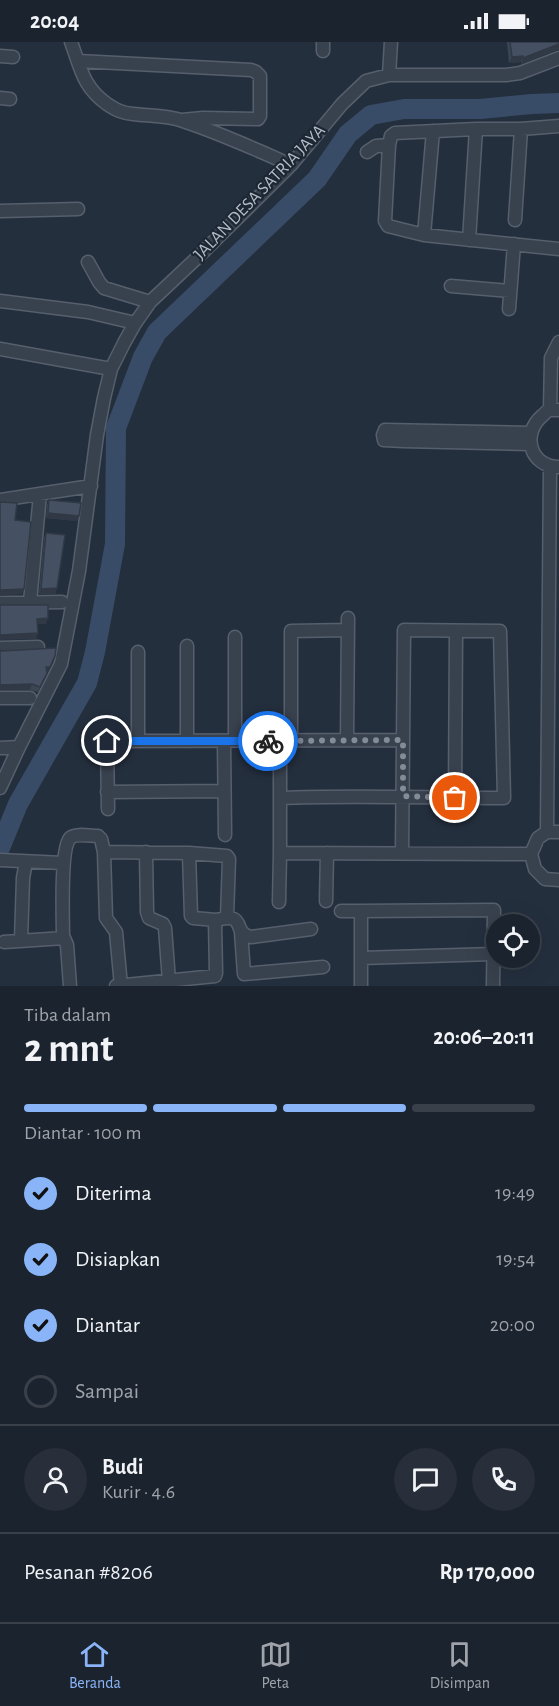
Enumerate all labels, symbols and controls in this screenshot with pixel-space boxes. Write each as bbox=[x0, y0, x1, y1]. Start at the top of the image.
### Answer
text: 20:04 bbox=[30, 10, 79, 32]
street label: JALAN DESA SATRIA JAYA bbox=[191, 121, 329, 264]
courier bbox=[238, 711, 298, 771]
pin bbox=[81, 715, 132, 766]
icon: home bbox=[90, 724, 123, 757]
icon: bike bbox=[252, 725, 285, 758]
pin bbox=[429, 772, 480, 823]
icon: bag bbox=[438, 781, 471, 814]
map controls bbox=[486, 914, 540, 968]
button: locate bbox=[486, 914, 540, 968]
text: Tiba dalam bbox=[24, 1005, 111, 1025]
text: 20:06–20:11 bbox=[433, 1026, 535, 1048]
text: 2 mnt bbox=[24, 1030, 113, 1069]
text: Diantar · 100 m bbox=[24, 1123, 141, 1143]
icon: check bbox=[24, 1177, 57, 1210]
text: Diterima bbox=[75, 1182, 152, 1204]
text: 19:49 bbox=[495, 1183, 535, 1203]
icon: check bbox=[24, 1243, 57, 1276]
text: Disiapkan bbox=[75, 1248, 160, 1270]
text: 19:54 bbox=[496, 1249, 535, 1269]
icon: check bbox=[24, 1309, 57, 1342]
text: Diantar bbox=[75, 1314, 140, 1336]
text: 20:00 bbox=[490, 1315, 535, 1335]
text: Sampai bbox=[75, 1380, 139, 1402]
button: person bbox=[24, 1448, 87, 1511]
button: chat bbox=[394, 1448, 457, 1511]
button: phone bbox=[472, 1448, 535, 1511]
text: Budi bbox=[102, 1456, 144, 1478]
text: Kurir · 4.6 bbox=[102, 1482, 175, 1502]
text: Pesanan #8206 bbox=[24, 1561, 153, 1583]
text: Rp 170,000 bbox=[439, 1561, 535, 1583]
tab: Beranda bbox=[69, 1638, 121, 1693]
tab: Peta bbox=[259, 1638, 292, 1693]
tab: Disimpan bbox=[430, 1638, 490, 1693]

